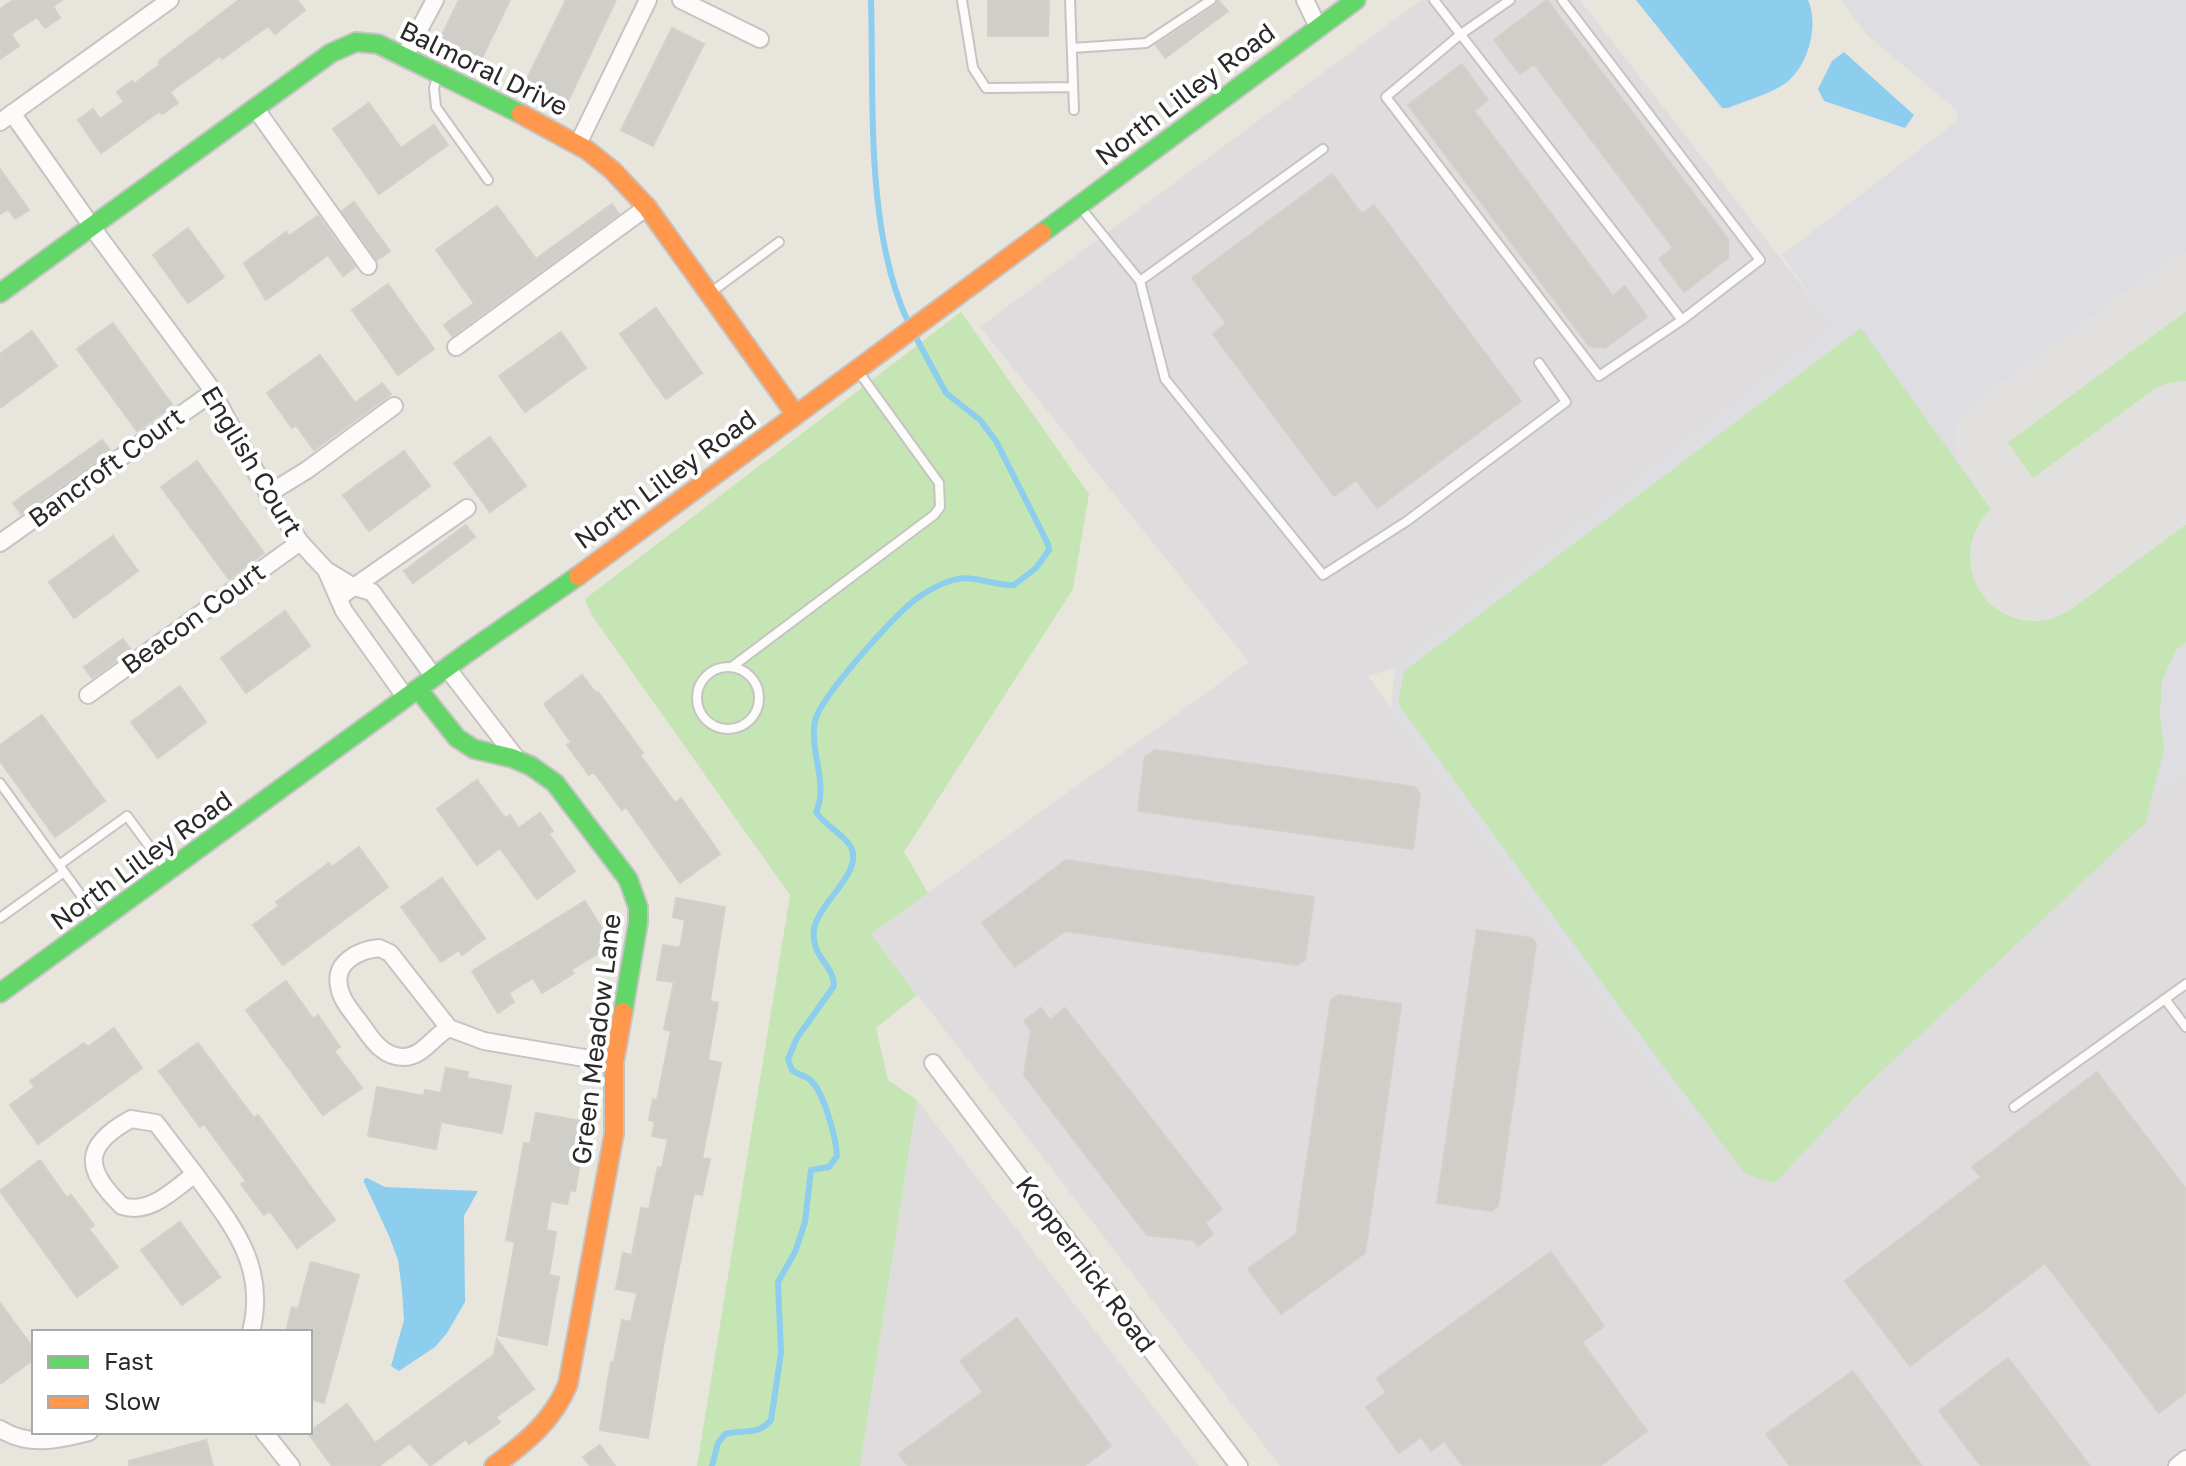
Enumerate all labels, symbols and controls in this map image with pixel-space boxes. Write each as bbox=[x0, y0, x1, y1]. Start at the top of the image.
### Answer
street label: Balmoral Drive bbox=[395, 14, 573, 122]
street label: North Lilley Road bbox=[1089, 17, 1281, 171]
street label: English Court bbox=[195, 380, 309, 542]
street label: Bancroft Court bbox=[22, 400, 190, 534]
street label: North Lilley Road bbox=[568, 403, 762, 555]
street label: Beacon Court bbox=[115, 556, 271, 680]
street label: North Lilley Road bbox=[44, 784, 238, 936]
street label: Green Meadow Lane bbox=[565, 912, 627, 1166]
street label: Koppernick Road bbox=[1010, 1170, 1162, 1358]
legend bbox=[32, 1330, 312, 1434]
text: Fast bbox=[104, 1346, 154, 1375]
text: Slow bbox=[104, 1386, 160, 1415]

